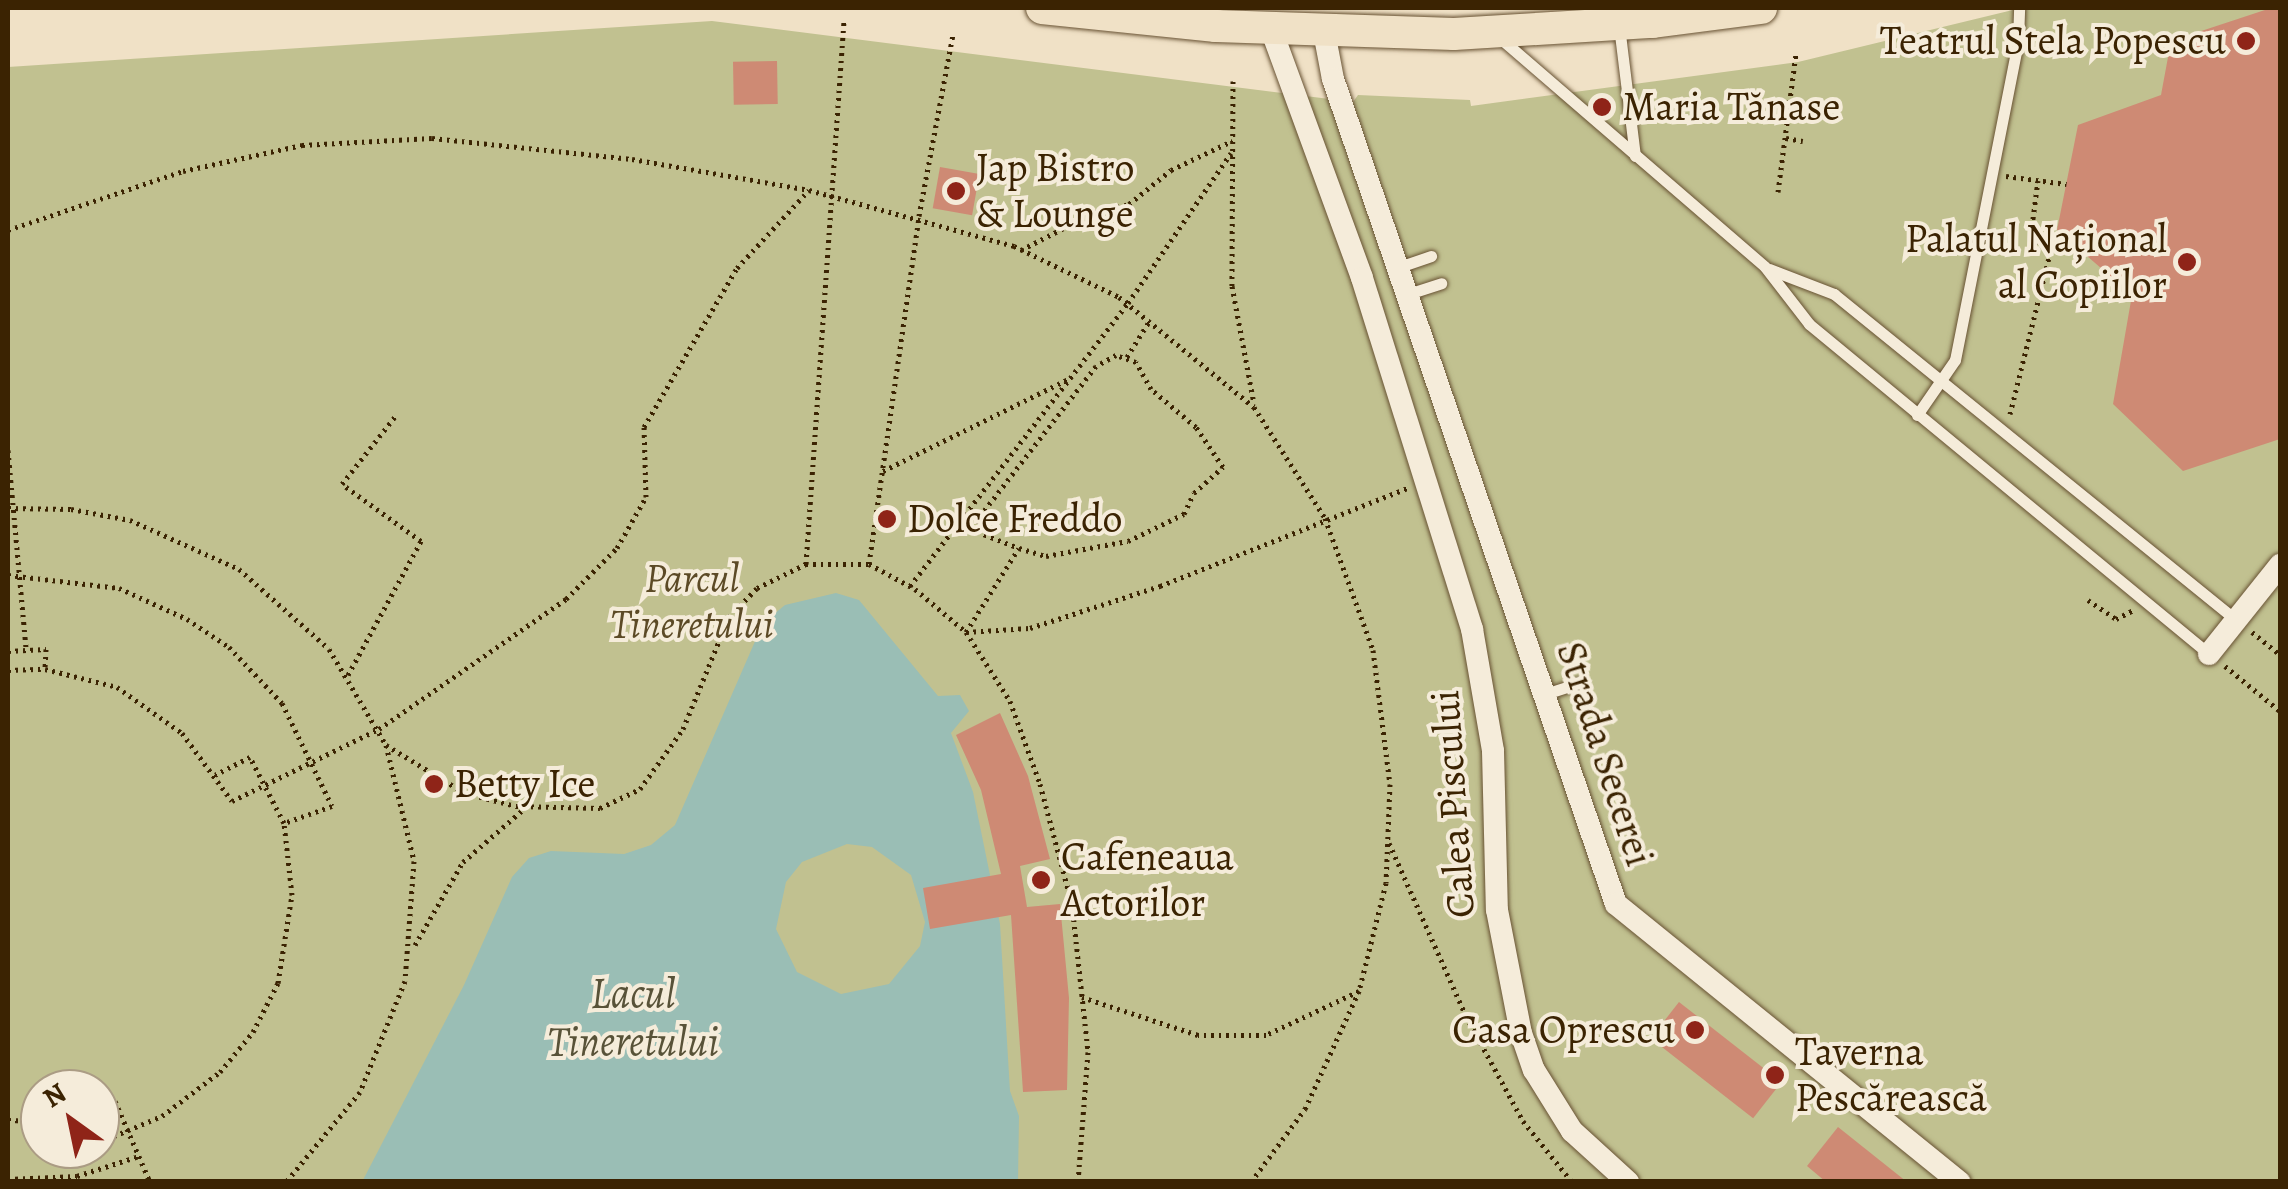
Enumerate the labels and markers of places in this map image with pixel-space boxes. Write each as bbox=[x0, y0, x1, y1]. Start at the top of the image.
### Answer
place label: Teatrul Stela Popescu bbox=[1880, 17, 2226, 65]
marker: Teatrul Stela Popescu bbox=[2235, 30, 2257, 52]
place label: Maria Tănase bbox=[1622, 83, 1840, 131]
marker: Maria Tănase bbox=[1591, 96, 1613, 118]
place label: Jap Bistro & Lounge bbox=[976, 144, 1134, 238]
marker: Jap Bistro & Lounge bbox=[945, 180, 967, 202]
place label: Palatul Național al Copiilor bbox=[1905, 215, 2167, 309]
marker: Palatul Național al Copiilor bbox=[2176, 251, 2198, 273]
place label: Dolce Freddo bbox=[907, 495, 1122, 543]
marker: Dolce Freddo bbox=[876, 508, 898, 530]
place label: Betty Ice bbox=[454, 760, 595, 808]
marker: Betty Ice bbox=[423, 773, 445, 795]
place label: Cafeneaua Actorilor bbox=[1061, 833, 1234, 927]
marker: Cafeneaua Actorilor bbox=[1030, 869, 1052, 891]
place label: Casa Oprescu bbox=[1452, 1006, 1675, 1054]
marker: Casa Oprescu bbox=[1684, 1019, 1706, 1041]
place label: Taverna Pescărească bbox=[1795, 1028, 1987, 1122]
marker: Taverna Pescărească bbox=[1764, 1064, 1786, 1086]

